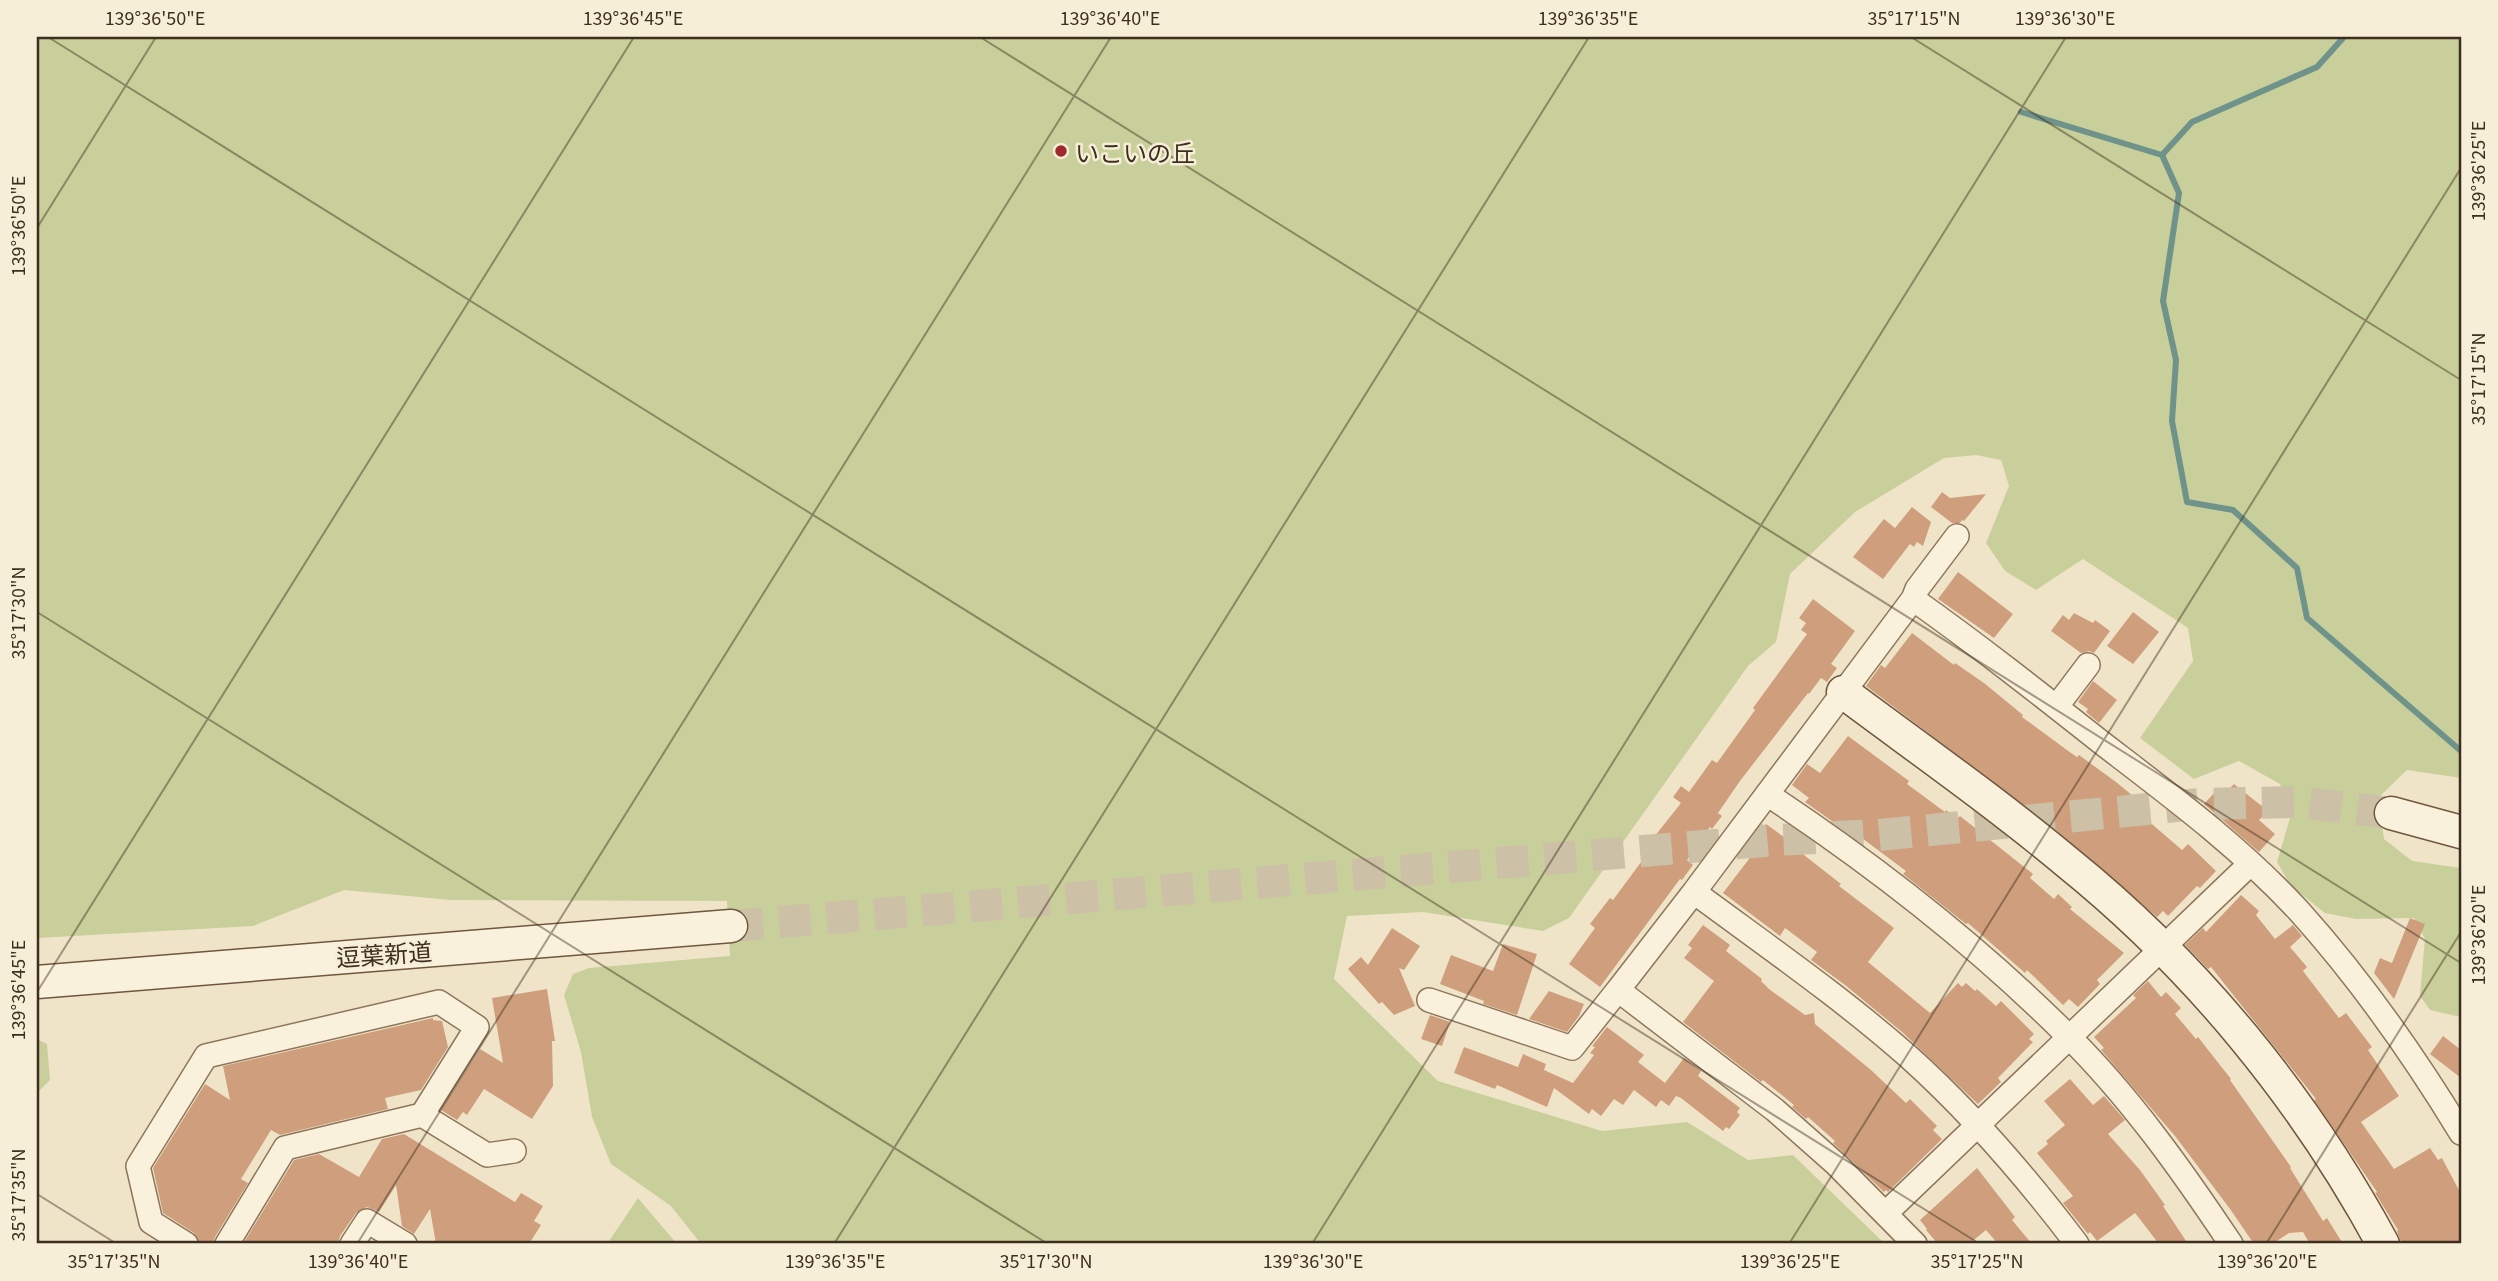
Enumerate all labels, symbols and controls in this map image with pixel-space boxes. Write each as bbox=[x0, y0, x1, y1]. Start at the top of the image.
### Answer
text: 139°36'50"E bbox=[105, 4, 205, 30]
text: 139°36'45"E bbox=[583, 4, 683, 30]
text: 139°36'40"E bbox=[1060, 4, 1160, 30]
text: 139°36'35"E bbox=[1538, 4, 1638, 30]
text: 35°17'15"N bbox=[1867, 4, 1961, 30]
text: 139°36'30"E bbox=[2015, 4, 2115, 30]
text: 139°36'25"E bbox=[2464, 121, 2490, 221]
place label: いこいの丘 bbox=[1075, 134, 1195, 169]
marker: いこいの丘 bbox=[1053, 143, 1069, 159]
text: 139°36'50"E bbox=[4, 176, 30, 276]
text: 35°17'15"N bbox=[2464, 332, 2490, 426]
text: 35°17'30"N bbox=[4, 566, 30, 660]
text: 139°36'20"E bbox=[2464, 885, 2490, 985]
street label: 逗葉新道 bbox=[335, 932, 433, 974]
text: 139°36'45"E bbox=[4, 940, 30, 1040]
text: 35°17'35"N bbox=[4, 1148, 30, 1242]
text: 35°17'35"N bbox=[67, 1247, 161, 1273]
text: 139°36'40"E bbox=[308, 1247, 408, 1273]
text: 139°36'35"E bbox=[785, 1247, 885, 1273]
text: 35°17'30"N bbox=[999, 1247, 1093, 1273]
text: 139°36'30"E bbox=[1263, 1247, 1363, 1273]
text: 139°36'25"E bbox=[1740, 1247, 1840, 1273]
text: 35°17'25"N bbox=[1930, 1247, 2024, 1273]
text: 139°36'20"E bbox=[2217, 1247, 2317, 1273]

